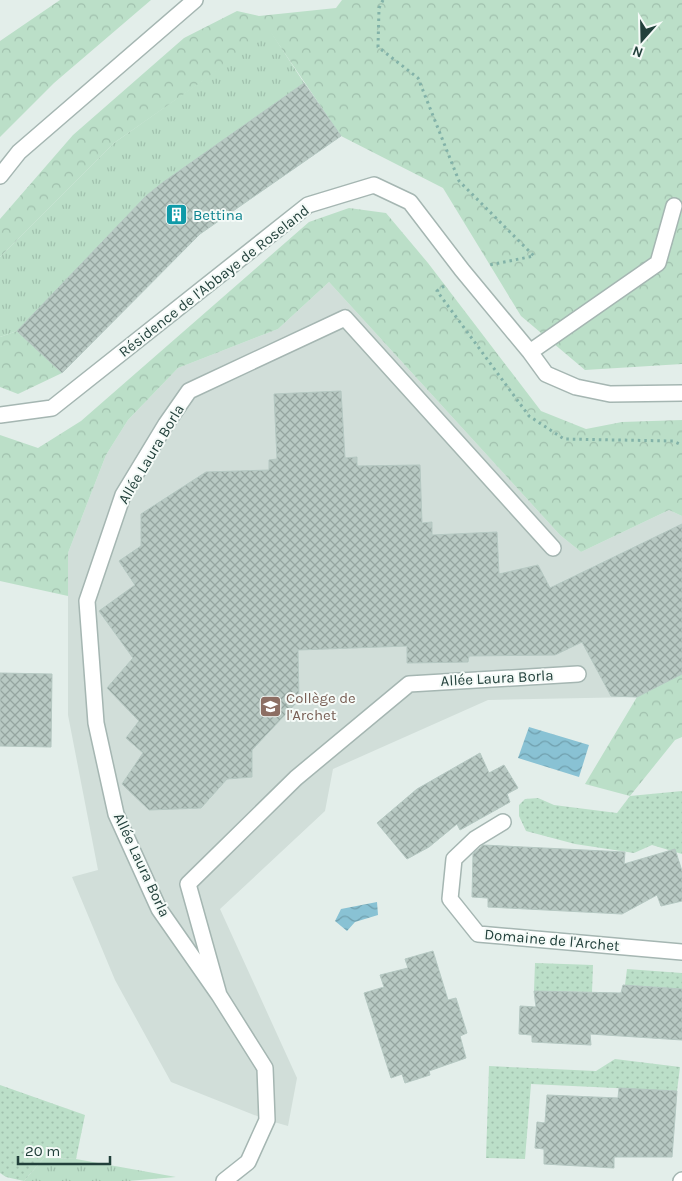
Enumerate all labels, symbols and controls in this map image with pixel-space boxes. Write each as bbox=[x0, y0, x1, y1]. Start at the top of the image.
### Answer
north arrow bbox=[617, 15, 667, 65]
text: N bbox=[630, 42, 645, 61]
street label: Résidence de l'Abbaye de Roseland bbox=[115, 201, 313, 361]
building icon: Bettina bbox=[165, 203, 189, 227]
place label: Bettina bbox=[193, 206, 243, 224]
street label: Allée Laura Borla bbox=[114, 401, 188, 507]
street label: Allée Laura Borla bbox=[440, 666, 554, 690]
place label: Collège de l'Archet bbox=[286, 689, 356, 724]
school or university icon: Collège de l'Archet bbox=[258, 695, 282, 719]
street label: Allée Laura Borla bbox=[110, 810, 174, 920]
street label: Domaine de l'Archet bbox=[484, 925, 621, 955]
scale bar bbox=[18, 1134, 110, 1166]
text: 20 m bbox=[25, 1142, 60, 1160]

